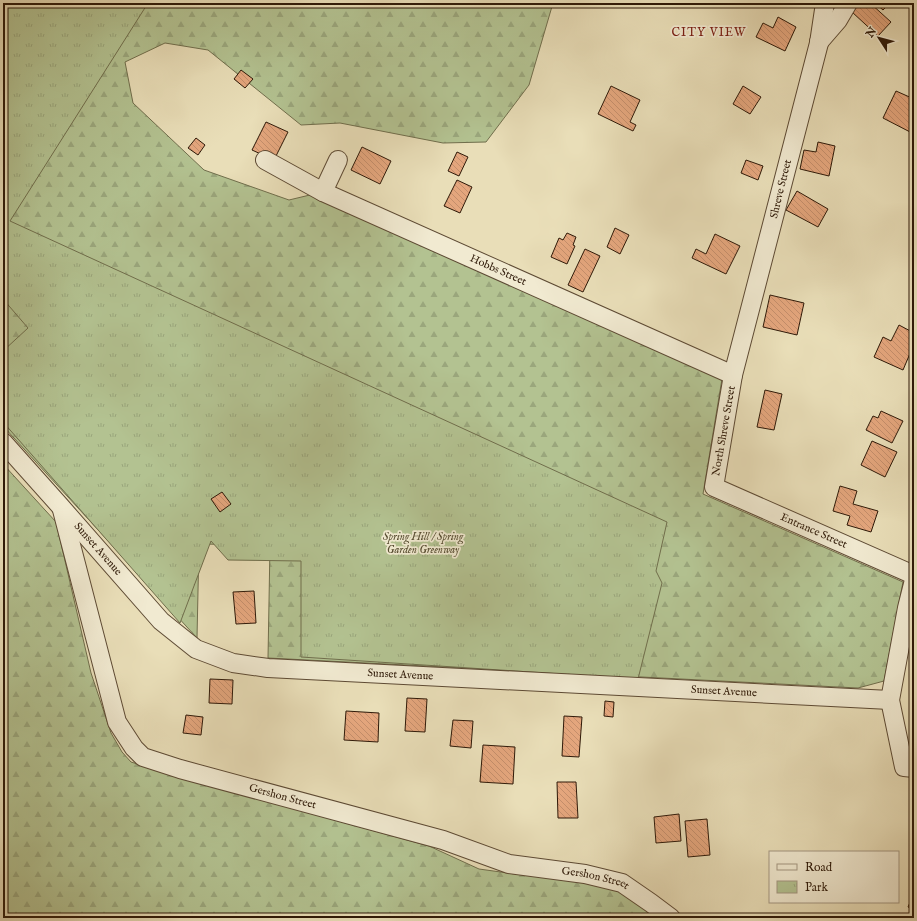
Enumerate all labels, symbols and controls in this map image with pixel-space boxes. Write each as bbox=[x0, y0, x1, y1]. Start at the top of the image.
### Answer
north arrow bbox=[859, 18, 899, 58]
text: N bbox=[863, 24, 880, 41]
district label: CITY VIEW bbox=[672, 25, 746, 40]
street label: Shreve Street bbox=[767, 158, 795, 220]
street label: Hobbs Street bbox=[468, 251, 529, 289]
street label: North Shreve Street bbox=[709, 385, 739, 477]
street label: Entrance Street bbox=[778, 510, 850, 552]
street label: Sunset Avenue bbox=[71, 520, 125, 578]
park label: Spring Hill / Spring Garden Greenway bbox=[383, 530, 464, 557]
street label: Sunset Avenue bbox=[367, 666, 434, 683]
street label: Sunset Avenue bbox=[691, 683, 757, 700]
street label: Gershon Street bbox=[247, 781, 318, 813]
legend bbox=[769, 851, 899, 903]
text: Road bbox=[805, 860, 833, 875]
street label: Gershon Street bbox=[561, 864, 632, 893]
text: Park bbox=[805, 880, 828, 895]

